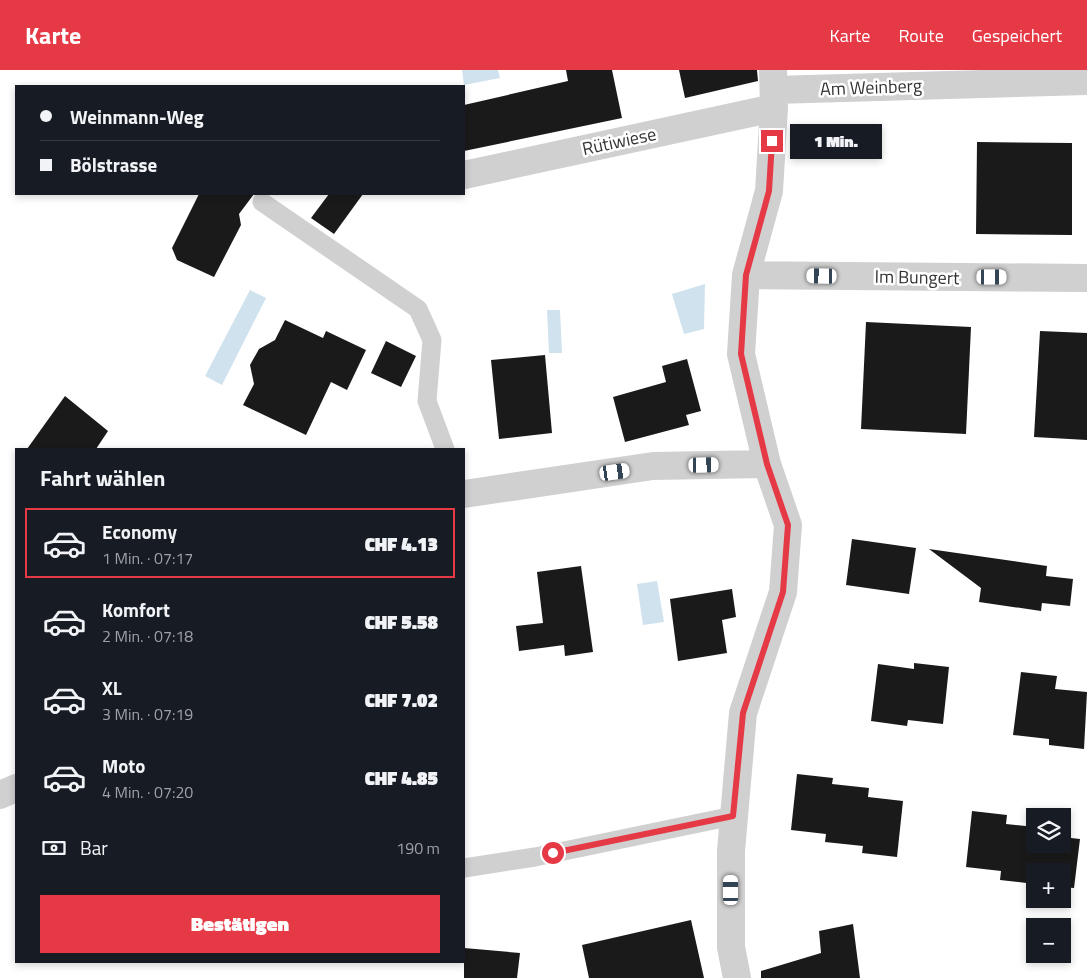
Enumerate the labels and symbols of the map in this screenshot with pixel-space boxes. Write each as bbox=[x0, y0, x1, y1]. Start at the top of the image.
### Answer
street label: Am Weinberg bbox=[820, 72, 922, 102]
street label: Rütiwiese bbox=[579, 120, 659, 162]
callout: 1 Min. bbox=[790, 124, 882, 158]
route end bbox=[761, 130, 783, 152]
street label: Im Bungert bbox=[874, 263, 960, 291]
car bbox=[806, 268, 837, 284]
car bbox=[977, 270, 1007, 285]
car bbox=[688, 457, 719, 473]
car bbox=[599, 462, 630, 482]
route start bbox=[542, 842, 564, 864]
car bbox=[723, 875, 738, 905]

